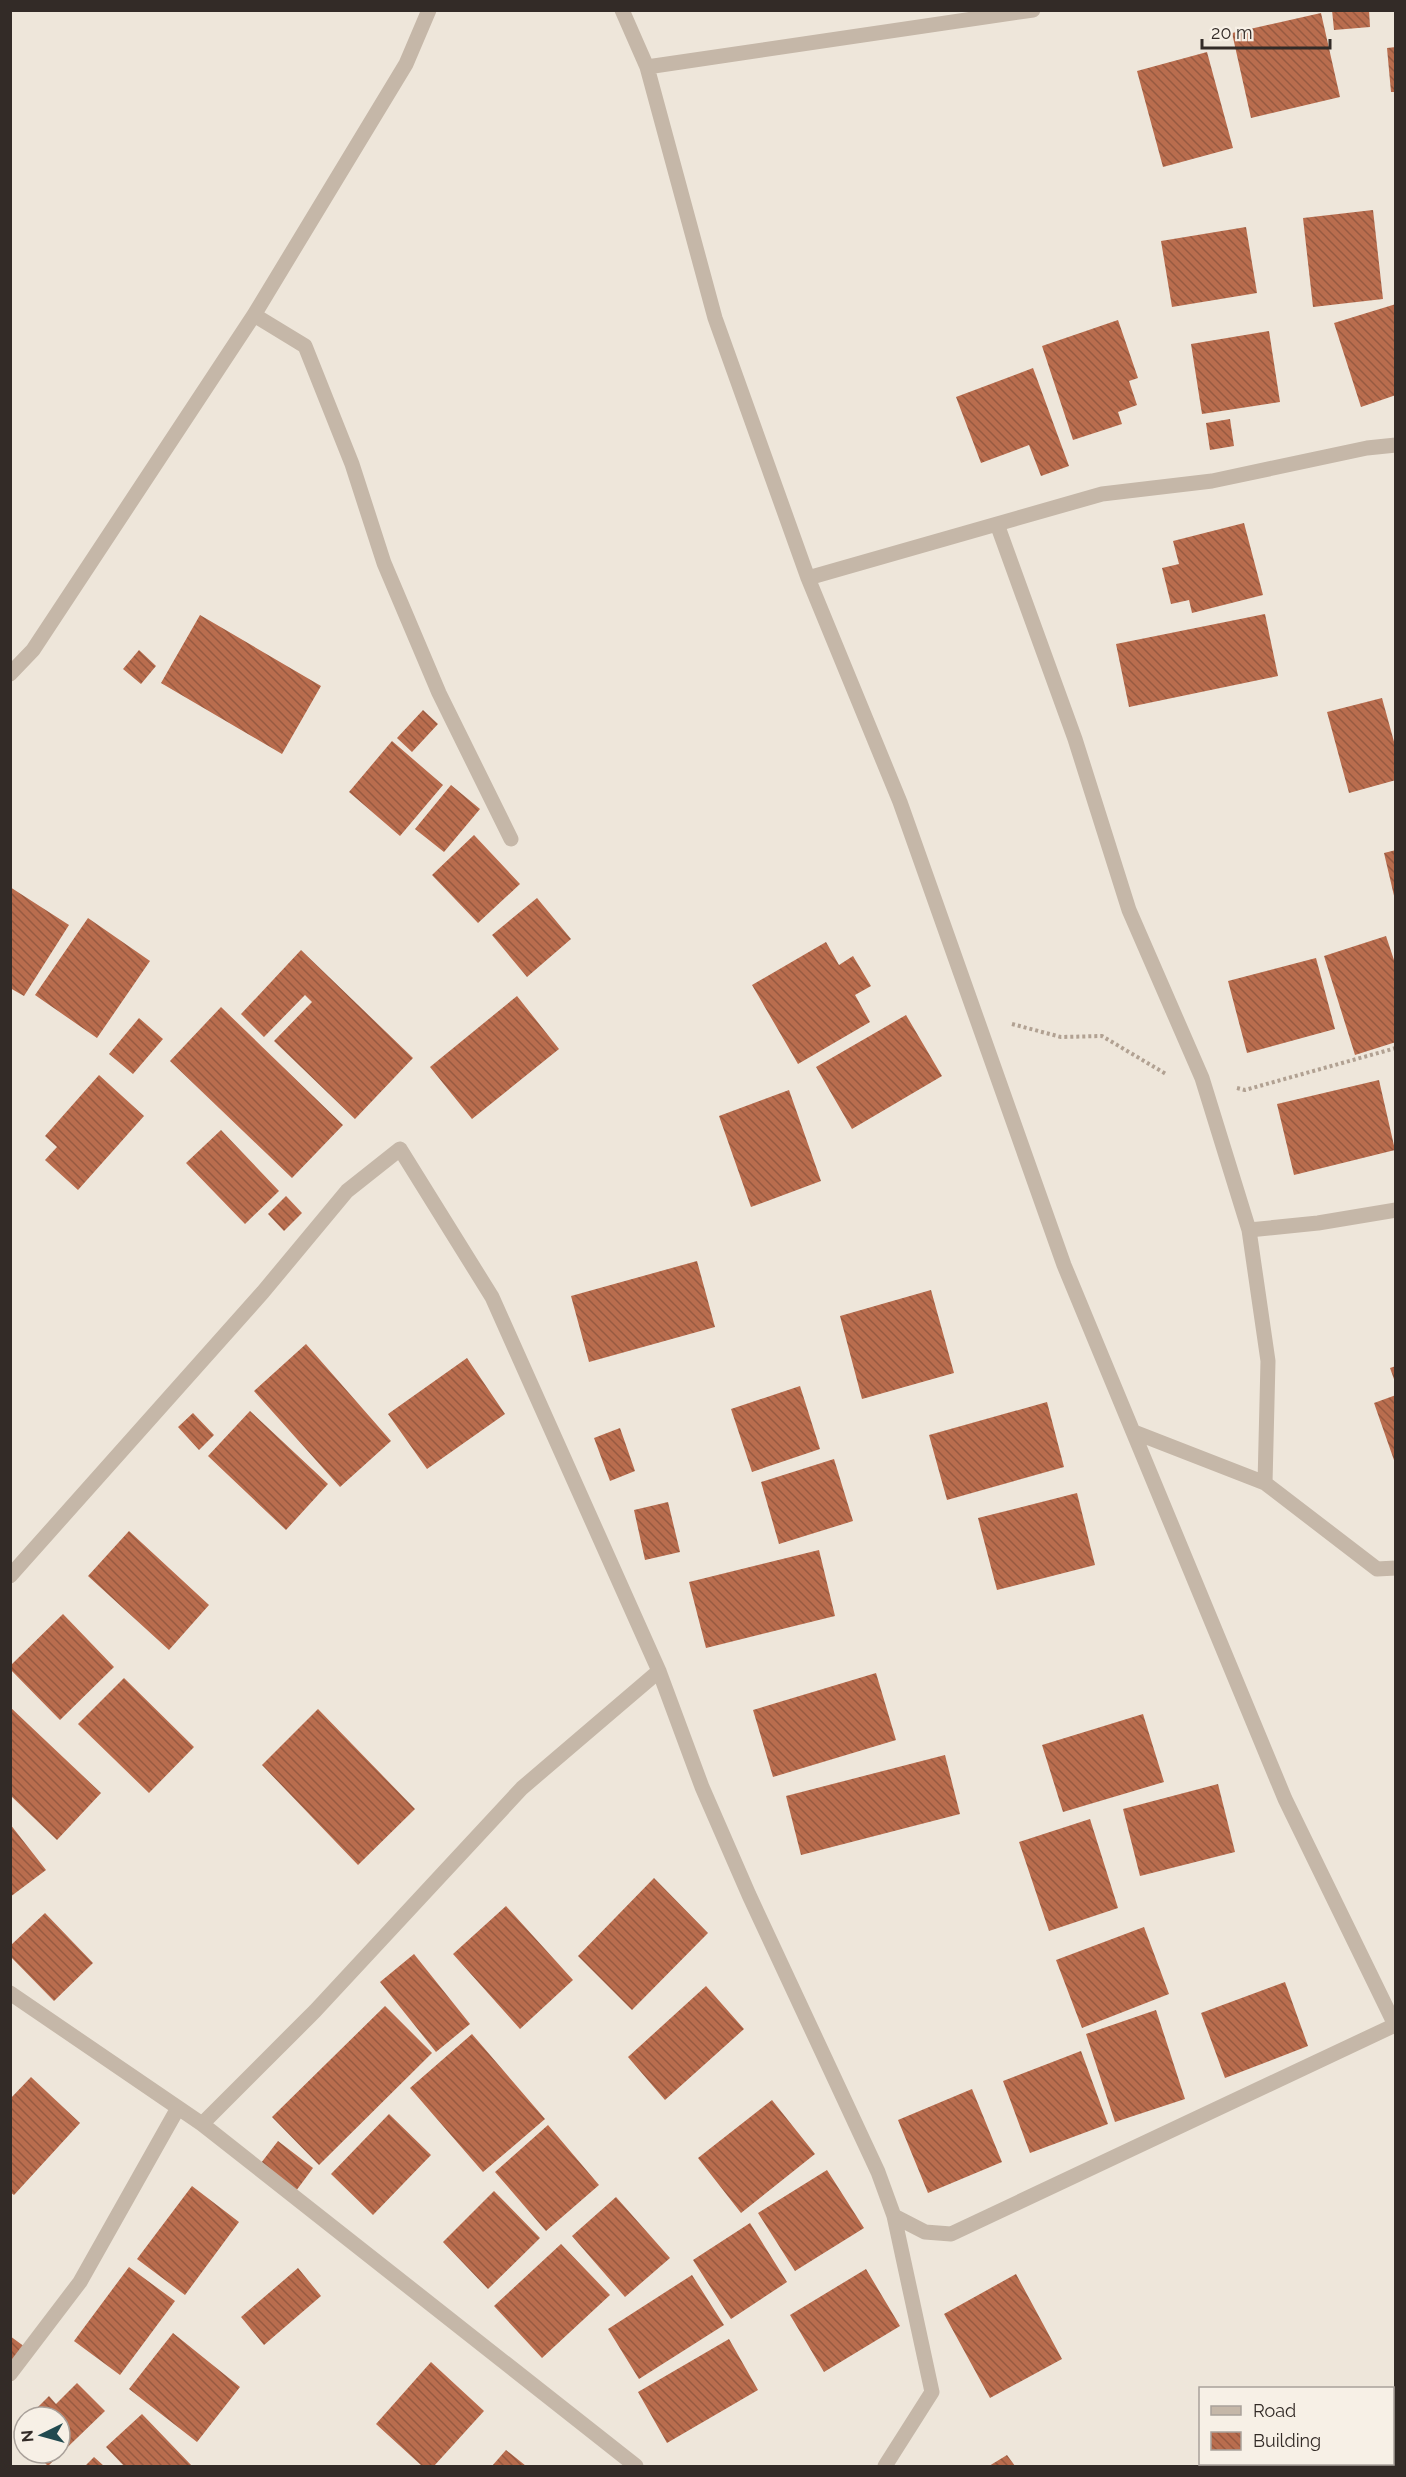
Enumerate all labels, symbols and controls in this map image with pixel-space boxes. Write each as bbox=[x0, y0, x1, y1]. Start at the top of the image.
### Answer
scale bar bbox=[1202, 12, 1330, 50]
text: 20 m bbox=[1211, 22, 1253, 43]
legend bbox=[1199, 2387, 1394, 2465]
text: Road bbox=[1253, 2400, 1296, 2421]
north arrow bbox=[12, 2405, 72, 2465]
text: N bbox=[18, 2429, 38, 2443]
text: Building bbox=[1253, 2430, 1321, 2451]

